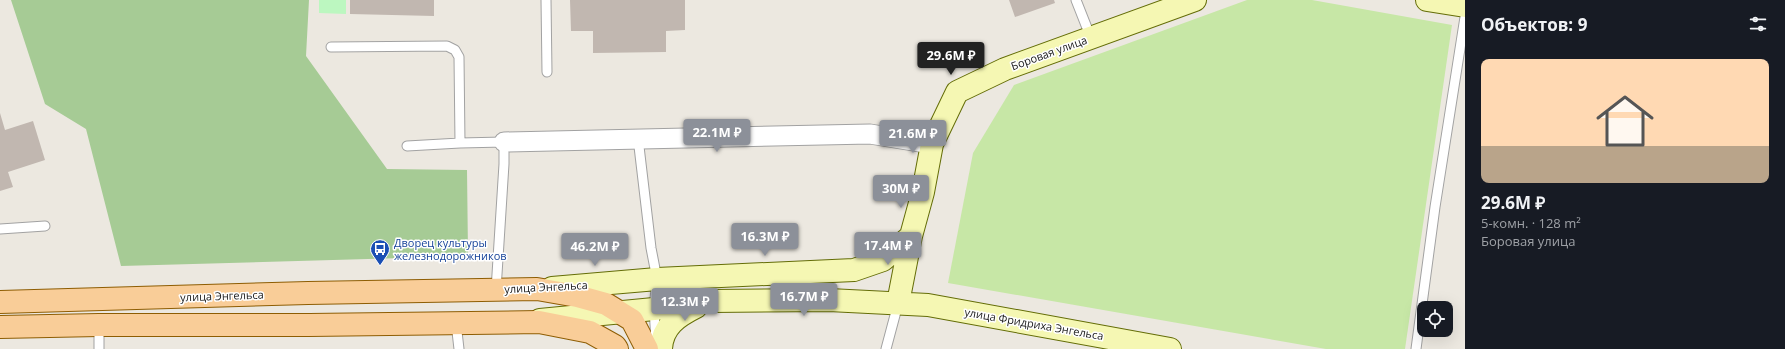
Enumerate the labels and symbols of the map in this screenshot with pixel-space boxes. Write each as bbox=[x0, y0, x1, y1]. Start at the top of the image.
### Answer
street label: Боровая улица bbox=[1009, 32, 1089, 73]
pin: 29.6M ₽ bbox=[914, 42, 988, 76]
pin: 22.1M ₽ bbox=[680, 119, 754, 153]
pin: 21.6M ₽ bbox=[876, 120, 950, 154]
pin: 30M ₽ bbox=[873, 175, 929, 209]
pin: 16.3M ₽ bbox=[728, 223, 802, 257]
pin: 17.4M ₽ bbox=[851, 232, 925, 266]
pin: 46.2M ₽ bbox=[558, 233, 632, 267]
place label: Дворец культуры железнодорожников bbox=[394, 235, 507, 263]
bus stop icon: Дворец культуры железнодорожников bbox=[369, 238, 391, 266]
street label: улица Энгельса bbox=[504, 277, 588, 296]
pin: 16.7M ₽ bbox=[767, 283, 841, 317]
street label: улица Энгельса bbox=[180, 287, 264, 304]
pin: 12.3M ₽ bbox=[648, 288, 722, 322]
street label: улица Фридриха Энгельса bbox=[963, 304, 1105, 343]

